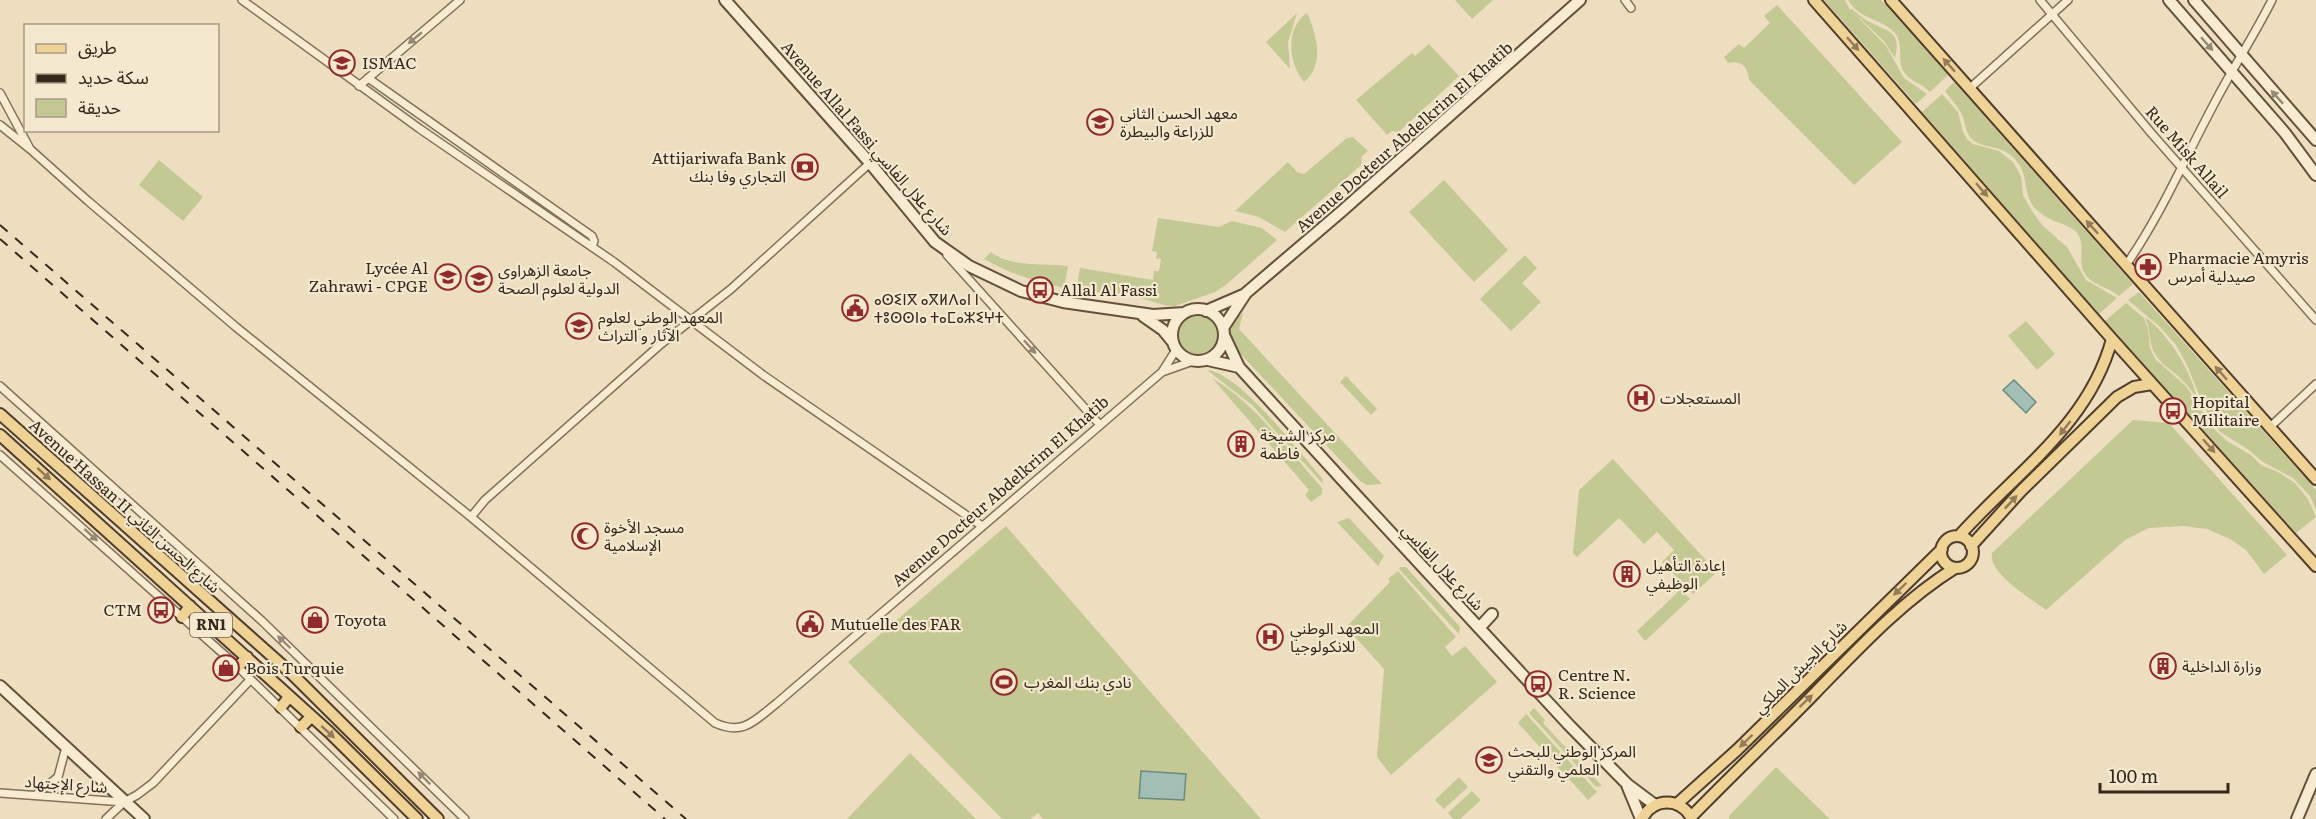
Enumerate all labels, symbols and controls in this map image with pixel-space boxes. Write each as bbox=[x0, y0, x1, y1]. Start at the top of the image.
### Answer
legend bbox=[24, 24, 219, 132]
one-way arrow bbox=[408, 31, 423, 44]
text: طريق bbox=[78, 33, 117, 60]
street label: Avenue Allal Fassi شارع علال الفاسي bbox=[775, 35, 959, 241]
street label: Avenue Docteur Abdelkrim El Khatib bbox=[1290, 35, 1517, 237]
one-way arrow bbox=[1846, 36, 1859, 51]
one-way arrow bbox=[2200, 36, 2213, 51]
school or university icon: ISMAC bbox=[327, 48, 357, 78]
place label: ISMAC bbox=[362, 50, 417, 74]
one-way arrow bbox=[1943, 58, 1956, 73]
text: سكة حديد bbox=[78, 63, 149, 90]
one-way arrow bbox=[2270, 89, 2284, 104]
text: حديقة bbox=[78, 93, 121, 120]
place label: معهد الحسن الثاني للزراعة والبيطرة bbox=[1120, 100, 1238, 142]
street label: Rue Misk Allail bbox=[2141, 100, 2235, 203]
school or university icon: معهد الحسن الثاني للزراعة والبيطرة bbox=[1085, 107, 1115, 137]
place label: Attijariwafa Bank التجاري وفا بنك bbox=[652, 145, 786, 189]
bank icon: Attijariwafa Bank التجاري وفا بنك bbox=[790, 152, 820, 182]
one-way arrow bbox=[1975, 182, 1988, 197]
one-way arrow bbox=[2086, 220, 2099, 235]
place label: Pharmacie Amyris صيدلية أمرس bbox=[2168, 245, 2309, 287]
pharmacy icon: Pharmacie Amyris صيدلية أمرس bbox=[2133, 252, 2163, 282]
place label: Lycée Al Zahrawi - CPGE bbox=[309, 255, 428, 297]
place label: جامعة الزهراوي الدولية لعلوم الصحة bbox=[498, 257, 620, 301]
school or university icon: Lycée Al Zahrawi - CPGE bbox=[433, 262, 463, 292]
school or university icon: جامعة الزهراوي الدولية لعلوم الصحة bbox=[464, 264, 494, 294]
bus stop icon: Allal Al Fassi bbox=[1025, 275, 1055, 305]
place label: Allal Al Fassi bbox=[1060, 277, 1157, 301]
place label: ⴰⵙⵉⵏⴳ ⴰⴳⵍⴷⴰⵏ ⵏ ⵜⵓⵙⵙⵏⴰ ⵜⴰⵎⴰⵣⵉⵖⵜ bbox=[874, 286, 1004, 328]
public building icon: ⴰⵙⵉⵏⴳ ⴰⴳⵍⴷⴰⵏ ⵏ ⵜⵓⵙⵙⵏⴰ ⵜⴰⵎⴰⵣⵉⵖⵜ bbox=[840, 293, 870, 323]
place label: المعهد الوطني لعلوم الآثار و التراث bbox=[598, 304, 723, 346]
school or university icon: المعهد الوطني لعلوم الآثار و التراث bbox=[564, 311, 594, 341]
one-way arrow bbox=[1023, 340, 1037, 355]
one-way arrow bbox=[2215, 366, 2228, 381]
hospital icon: المستعجلات bbox=[1626, 383, 1656, 413]
place label: المستعجلات bbox=[1660, 385, 1741, 409]
street label: Avenue Docteur Abdelkrim El Khatib bbox=[886, 389, 1113, 591]
place label: Hopital Militaire bbox=[2192, 389, 2259, 431]
bus stop icon: Hopital Militaire bbox=[2158, 396, 2188, 426]
street label: Avenue Hassan II شارع الحسن الثاني bbox=[23, 413, 227, 599]
one-way arrow bbox=[2059, 419, 2071, 435]
place label: مركز الشيخة فاطمة bbox=[1260, 422, 1336, 464]
building icon: مركز الشيخة فاطمة bbox=[1226, 429, 1256, 459]
one-way arrow bbox=[2202, 438, 2215, 453]
one-way arrow bbox=[36, 467, 51, 481]
one-way arrow bbox=[2003, 496, 2017, 510]
place label: مسجد الأخوة الإسلامية bbox=[604, 514, 684, 556]
street label: شارع علال الفاسي bbox=[1396, 517, 1490, 617]
mosque icon: مسجد الأخوة الإسلامية bbox=[570, 521, 600, 551]
one-way arrow bbox=[83, 528, 98, 541]
place label: إعادة التأهيل الوظيفي bbox=[1646, 552, 1726, 596]
building icon: إعادة التأهيل الوظيفي bbox=[1612, 559, 1642, 589]
one-way arrow bbox=[1893, 582, 1907, 596]
bus stop icon: CTM bbox=[146, 595, 176, 625]
place label: CTM bbox=[104, 597, 142, 621]
shop icon: Toyota bbox=[300, 605, 330, 635]
place label: Toyota bbox=[334, 607, 387, 631]
public building icon: Mutuelle des FAR bbox=[795, 609, 825, 639]
place label: Mutuelle des FAR bbox=[830, 611, 962, 635]
road number: RN1 bbox=[190, 613, 232, 637]
street label: شارع الجيش الملكي bbox=[1747, 614, 1853, 720]
place label: المعهد الوطني للانكولوجيا bbox=[1290, 615, 1379, 657]
hospital icon: المعهد الوطني للانكولوجيا bbox=[1255, 622, 1285, 652]
one-way arrow bbox=[276, 635, 291, 649]
building icon: وزارة الداخلية bbox=[2148, 651, 2178, 681]
shop icon: Bois Turquie bbox=[211, 653, 241, 683]
place label: وزارة الداخلية bbox=[2182, 653, 2262, 677]
place label: Bois Turquie bbox=[246, 655, 344, 679]
place label: Centre N. R. Science bbox=[1558, 662, 1636, 704]
sports icon: نادي بنك المغرب bbox=[989, 667, 1019, 697]
place label: نادي بنك المغرب bbox=[1024, 669, 1131, 695]
bus stop icon: Centre N. R. Science bbox=[1523, 669, 1553, 699]
one-way arrow bbox=[1799, 694, 1814, 708]
one-way arrow bbox=[320, 725, 335, 738]
one-way arrow bbox=[1738, 734, 1753, 748]
place label: المركز الوطني للبحث العلمي والتقني bbox=[1508, 738, 1636, 782]
school or university icon: المركز الوطني للبحث العلمي والتقني bbox=[1474, 745, 1504, 775]
scale bar bbox=[2100, 756, 2228, 794]
text: 100 m bbox=[2109, 762, 2158, 789]
street label: شارع الإجتهاد bbox=[24, 768, 108, 800]
one-way arrow bbox=[417, 771, 431, 785]

